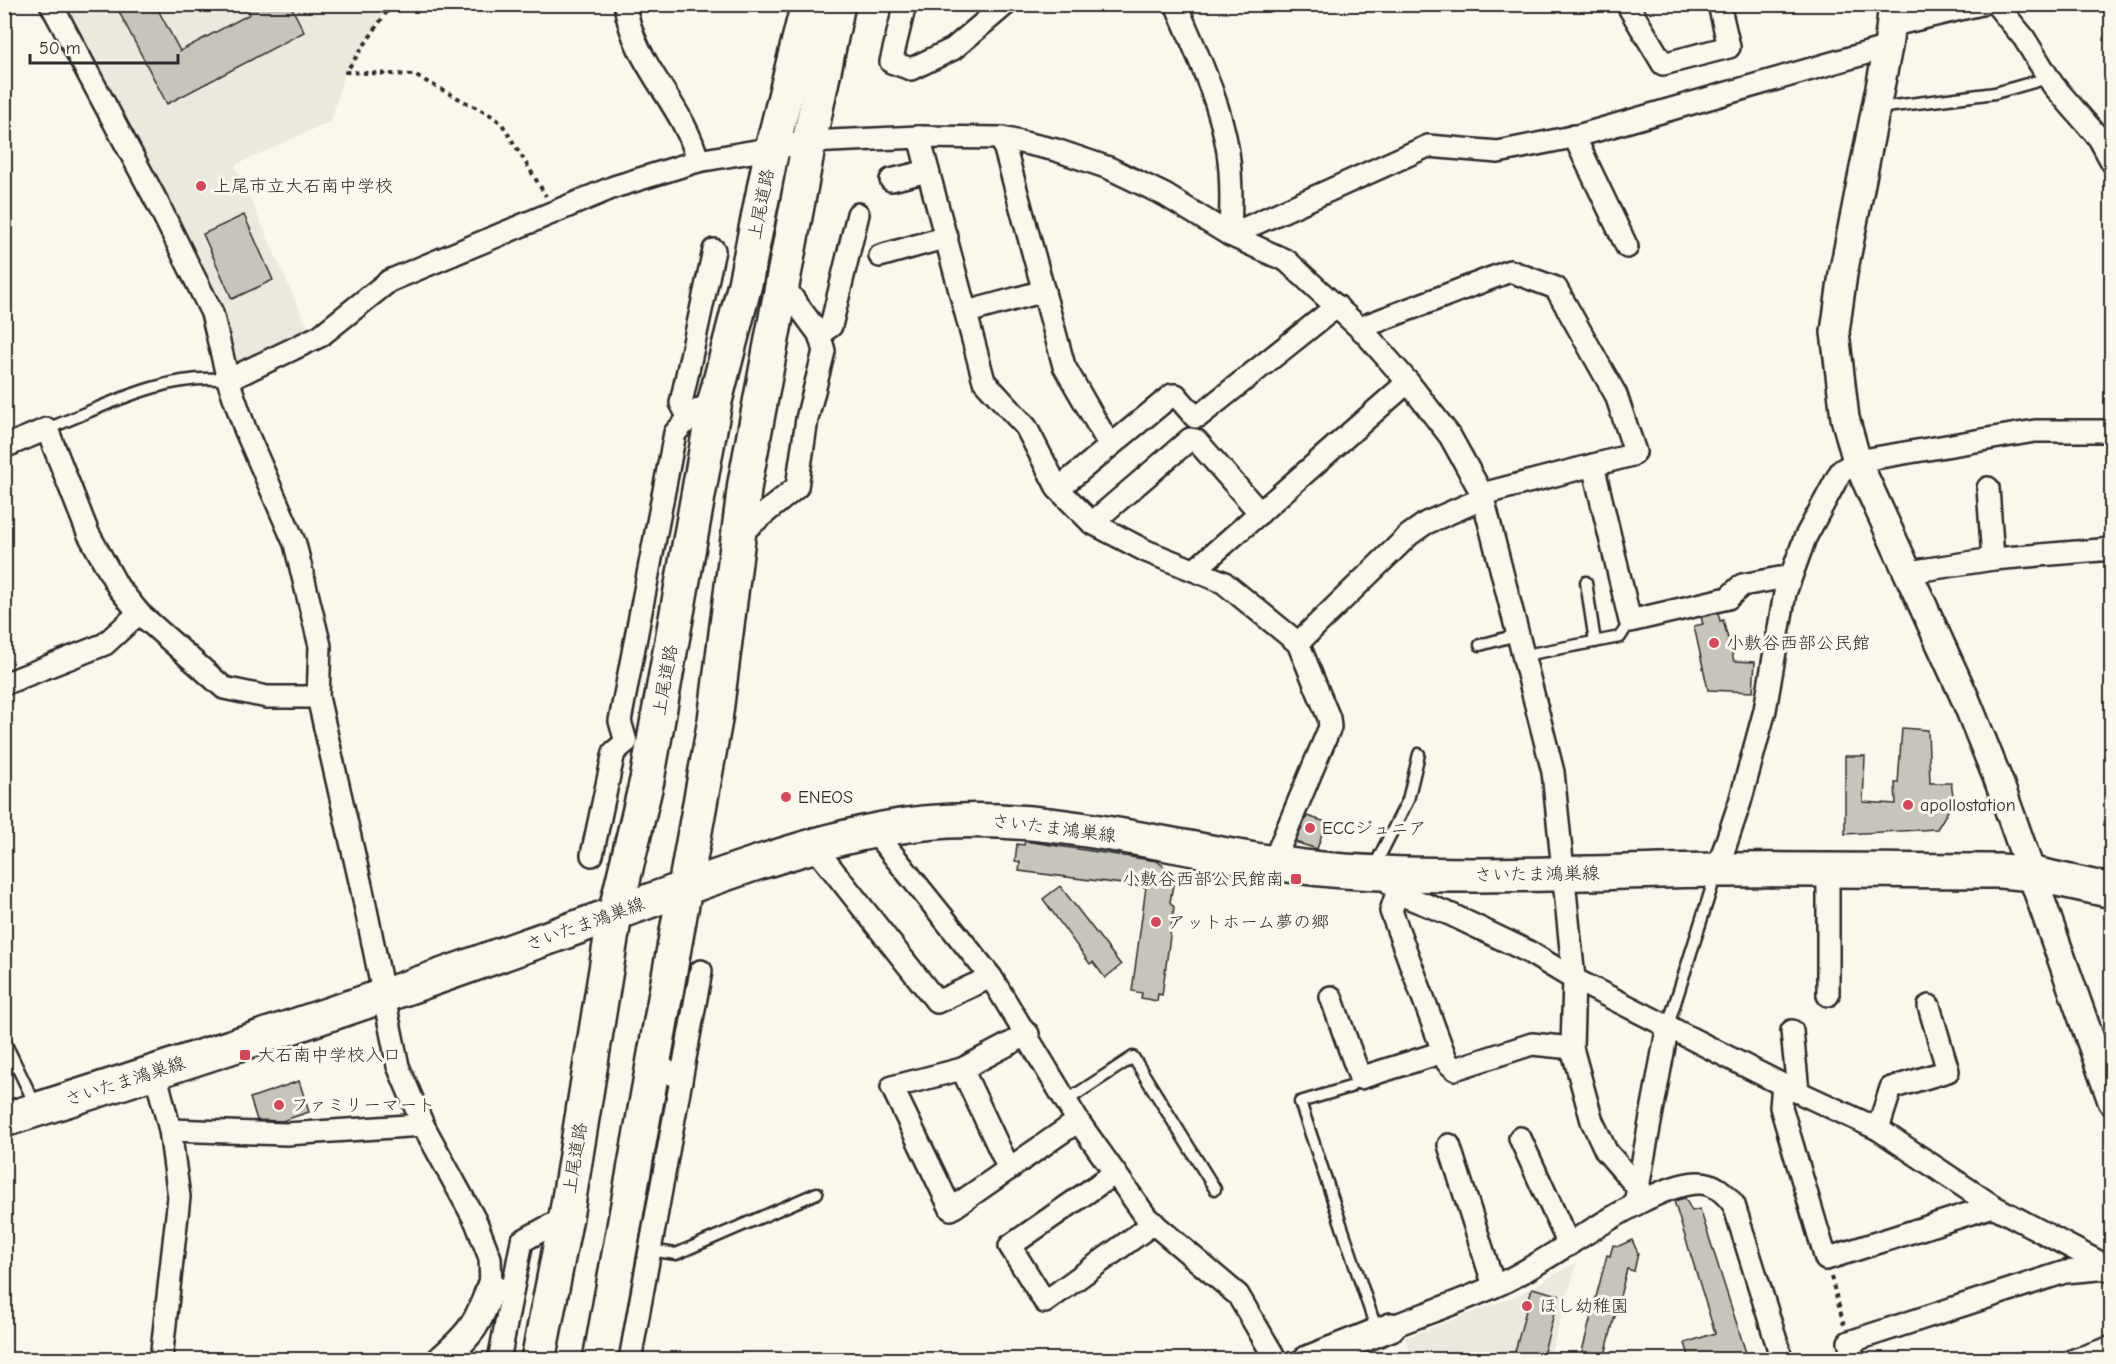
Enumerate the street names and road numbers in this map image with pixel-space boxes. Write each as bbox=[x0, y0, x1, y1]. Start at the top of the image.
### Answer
street label: 上尾道路 bbox=[744, 167, 779, 241]
street label: 上尾道路 bbox=[649, 643, 682, 717]
street label: さいたま鴻巣線 bbox=[990, 810, 1117, 847]
street label: さいたま鴻巣線 bbox=[1474, 863, 1600, 886]
street label: さいたま鴻巣線 bbox=[523, 893, 648, 956]
street label: さいたま鴻巣線 bbox=[62, 1052, 188, 1111]
street label: 上尾道路 bbox=[559, 1121, 591, 1195]

